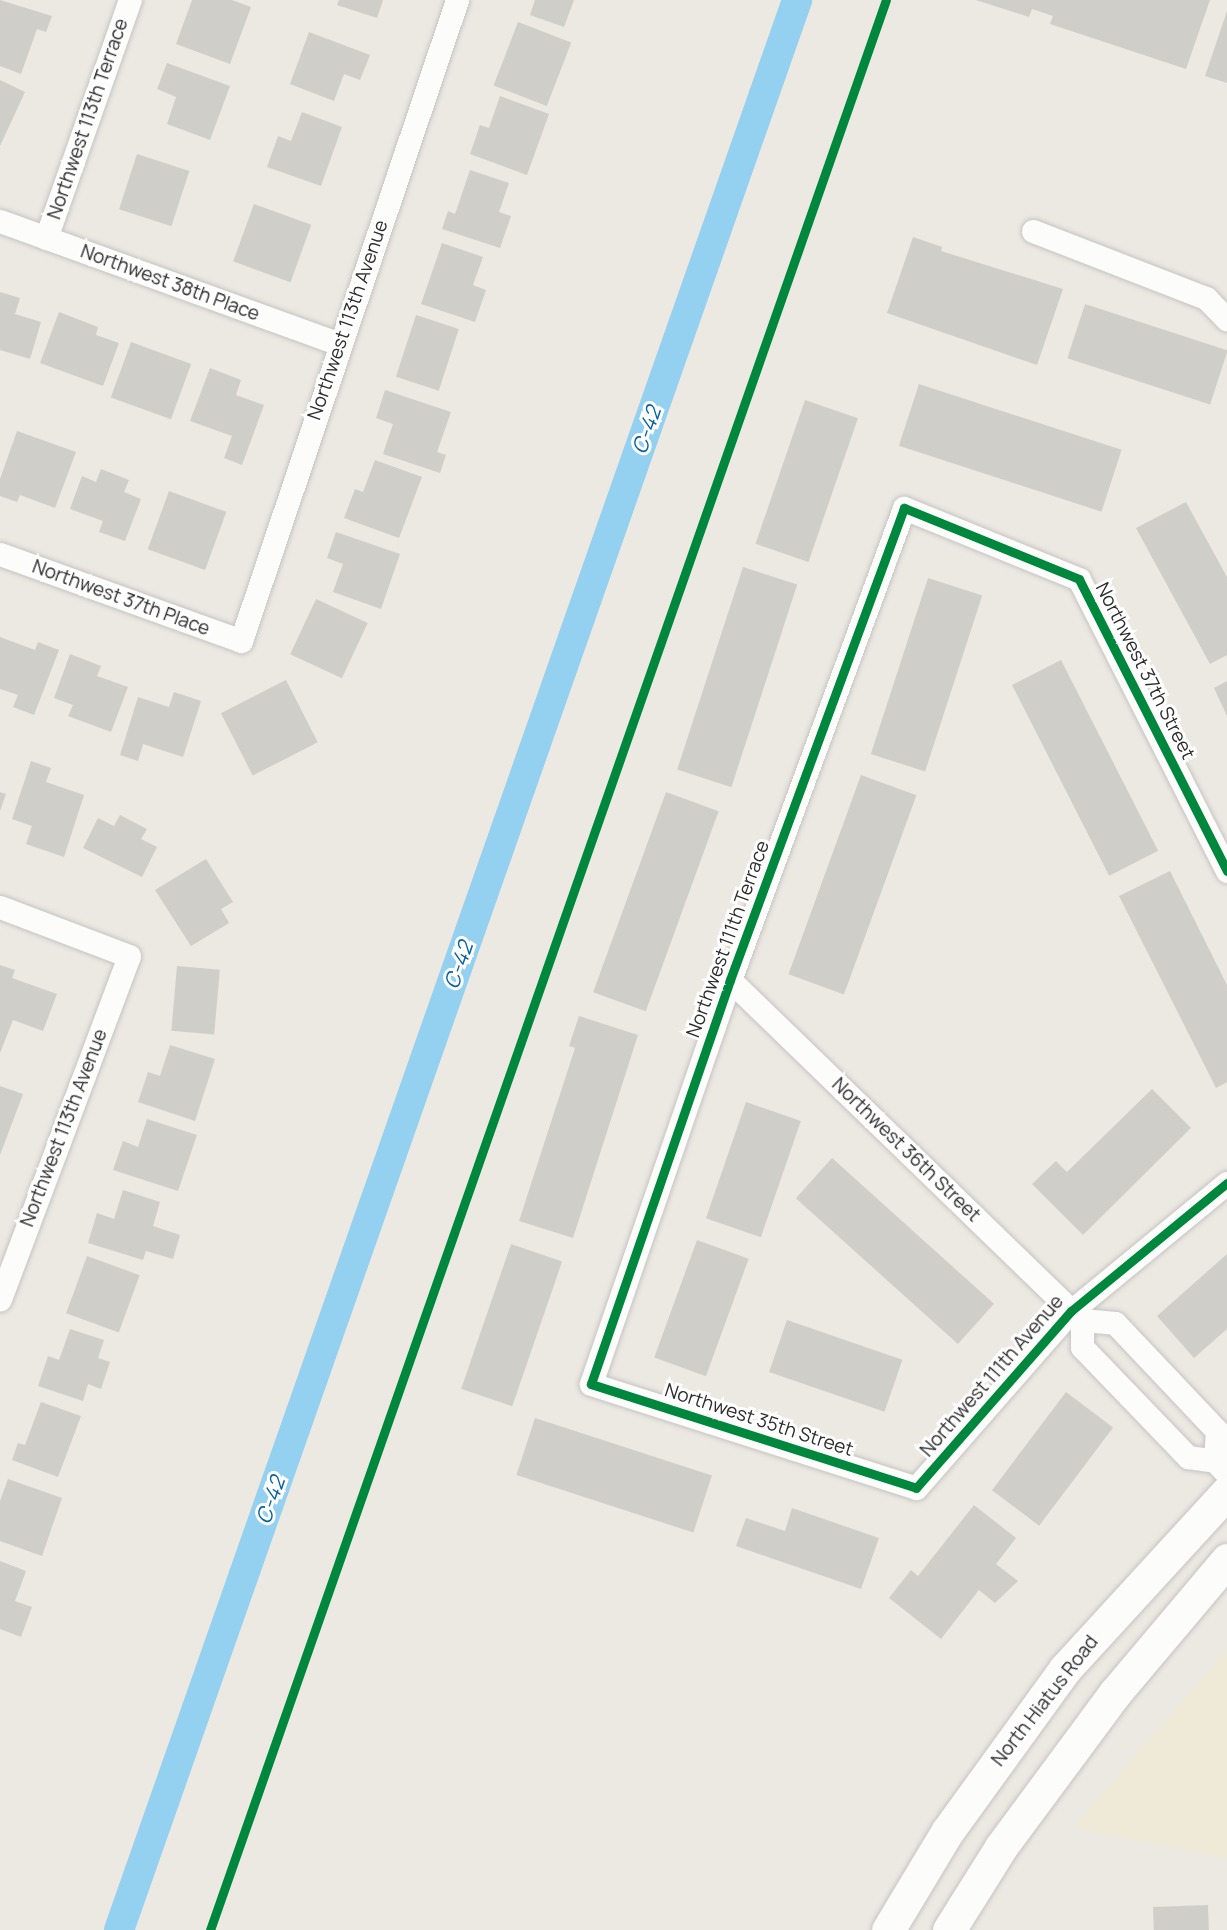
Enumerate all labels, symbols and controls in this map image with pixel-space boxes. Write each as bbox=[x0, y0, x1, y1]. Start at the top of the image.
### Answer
street label: Northwest 113th Terrace bbox=[43, 16, 133, 222]
street label: Northwest 113th Avenue bbox=[303, 217, 393, 423]
street label: Northwest 38th Place bbox=[77, 240, 263, 326]
water label: C-42 bbox=[626, 403, 666, 457]
street label: Northwest 37th Place bbox=[29, 555, 213, 641]
street label: Northwest 37th Street bbox=[1091, 579, 1199, 763]
street label: Northwest 111th Terrace bbox=[682, 837, 774, 1041]
water label: C-42 bbox=[438, 938, 478, 992]
street label: Northwest 113th Avenue bbox=[16, 1026, 112, 1230]
street label: Northwest 36th Street bbox=[827, 1073, 985, 1227]
street label: Northwest 111th Avenue bbox=[916, 1291, 1068, 1461]
street label: Northwest 35th Street bbox=[662, 1379, 856, 1461]
water label: C-42 bbox=[250, 1473, 290, 1527]
street label: North Hiatus Road bbox=[987, 1631, 1103, 1771]

